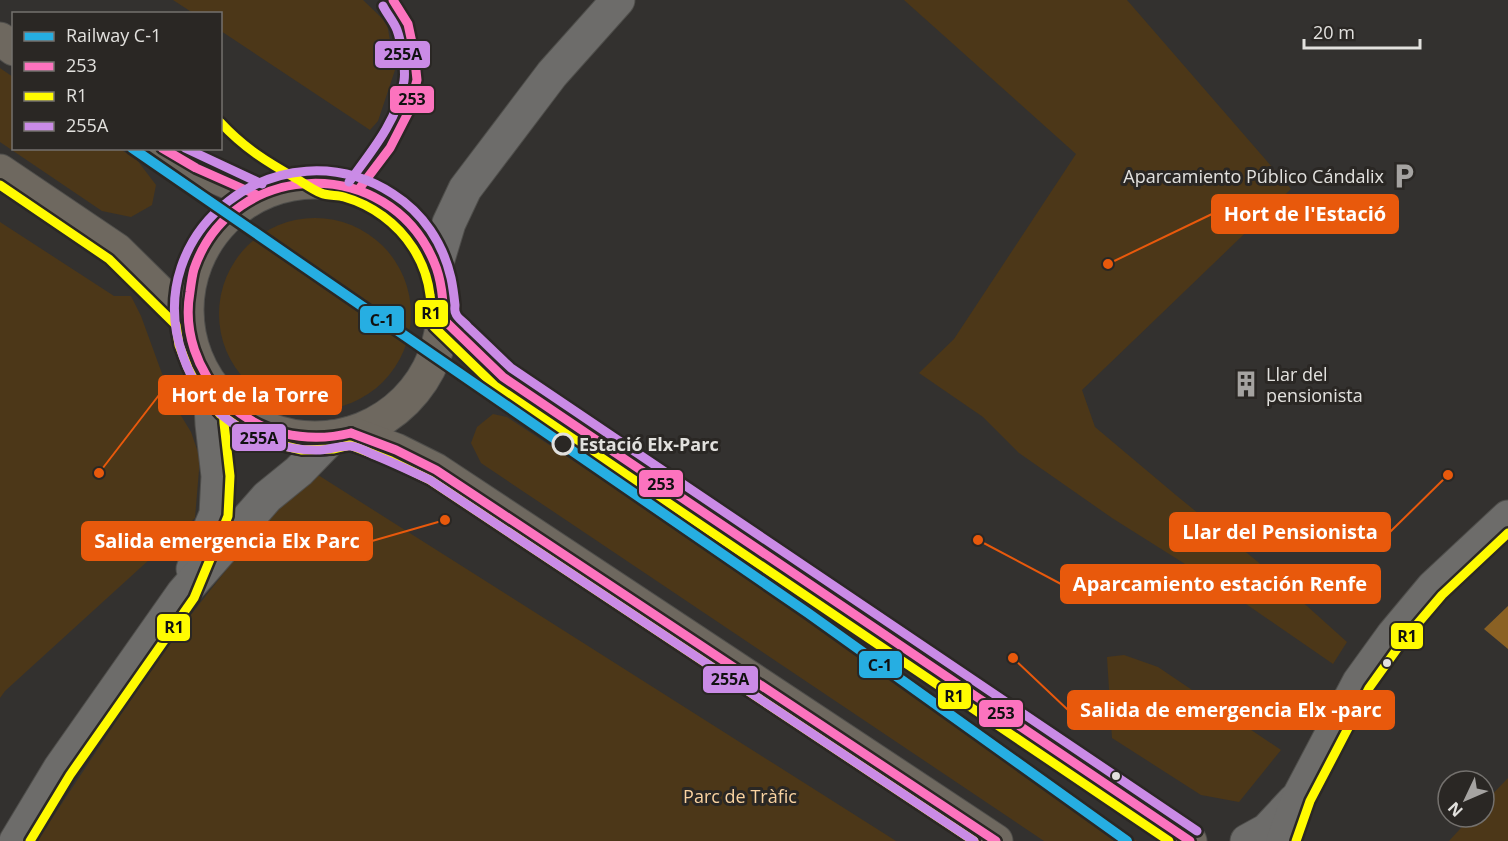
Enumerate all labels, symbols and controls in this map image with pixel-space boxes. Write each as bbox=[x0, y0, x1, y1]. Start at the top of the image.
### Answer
legend bbox=[12, 12, 222, 150]
scale bar bbox=[1304, 12, 1420, 50]
text: 20 m bbox=[1313, 20, 1355, 44]
text: Railway C-1 bbox=[66, 23, 161, 47]
line badge: 255A bbox=[374, 40, 431, 69]
text: 255A bbox=[384, 43, 423, 65]
text: 253 bbox=[66, 53, 97, 77]
text: R1 bbox=[66, 83, 87, 107]
line badge: 253 bbox=[389, 85, 435, 114]
text: 253 bbox=[398, 88, 426, 110]
text: 255A bbox=[66, 113, 109, 137]
parking icon: Aparcamiento Público Cándalix bbox=[1389, 161, 1419, 191]
place label: Aparcamiento Público Cándalix bbox=[1123, 164, 1385, 188]
callout: Hort de l'Estació bbox=[1212, 195, 1398, 233]
text: Hort de l'Estació bbox=[1224, 200, 1386, 227]
line badge: R1 bbox=[414, 299, 449, 328]
text: R1 bbox=[421, 302, 441, 324]
line badge: C-1 bbox=[359, 305, 405, 334]
text: C-1 bbox=[370, 309, 394, 331]
place label: Llar del pensionista bbox=[1266, 362, 1363, 407]
building icon: Llar del pensionista bbox=[1231, 369, 1261, 399]
callout: Hort de la Torre bbox=[159, 376, 341, 414]
text: Hort de la Torre bbox=[171, 381, 329, 408]
line badge: 255A bbox=[231, 423, 287, 452]
text: 255A bbox=[240, 427, 279, 449]
place label: Estació Elx-Parc bbox=[579, 432, 719, 456]
marker: Estació Elx-Parc bbox=[552, 433, 574, 455]
line badge: 253 bbox=[638, 469, 684, 498]
text: 253 bbox=[647, 473, 675, 495]
callout: Llar del Pensionista bbox=[1170, 513, 1390, 551]
text: Llar del Pensionista bbox=[1182, 518, 1378, 545]
callout: Salida emergencia Elx Parc bbox=[82, 522, 372, 560]
text: Salida emergencia Elx Parc bbox=[94, 527, 360, 554]
callout: Aparcamiento estación Renfe bbox=[1061, 565, 1380, 603]
text: Aparcamiento estación Renfe bbox=[1073, 570, 1367, 597]
line badge: R1 bbox=[156, 613, 191, 642]
text: R1 bbox=[164, 616, 184, 638]
line badge: R1 bbox=[1390, 622, 1424, 650]
text: R1 bbox=[1397, 625, 1417, 647]
line badge: C-1 bbox=[858, 650, 903, 679]
text: C-1 bbox=[868, 654, 892, 676]
unlabelled marker bbox=[1381, 657, 1393, 669]
line badge: 255A bbox=[702, 665, 759, 694]
text: 255A bbox=[711, 668, 750, 690]
line badge: R1 bbox=[937, 682, 972, 710]
text: R1 bbox=[944, 685, 964, 707]
callout: Salida de emergencia Elx -parc bbox=[1068, 691, 1394, 729]
text: Salida de emergencia Elx -parc bbox=[1080, 696, 1382, 723]
line badge: 253 bbox=[978, 699, 1024, 728]
text: 253 bbox=[987, 702, 1015, 724]
north arrow bbox=[1436, 769, 1496, 829]
unlabelled marker bbox=[1110, 770, 1122, 782]
park label: Parc de Tràfic bbox=[683, 784, 797, 808]
text: N bbox=[1443, 797, 1468, 822]

